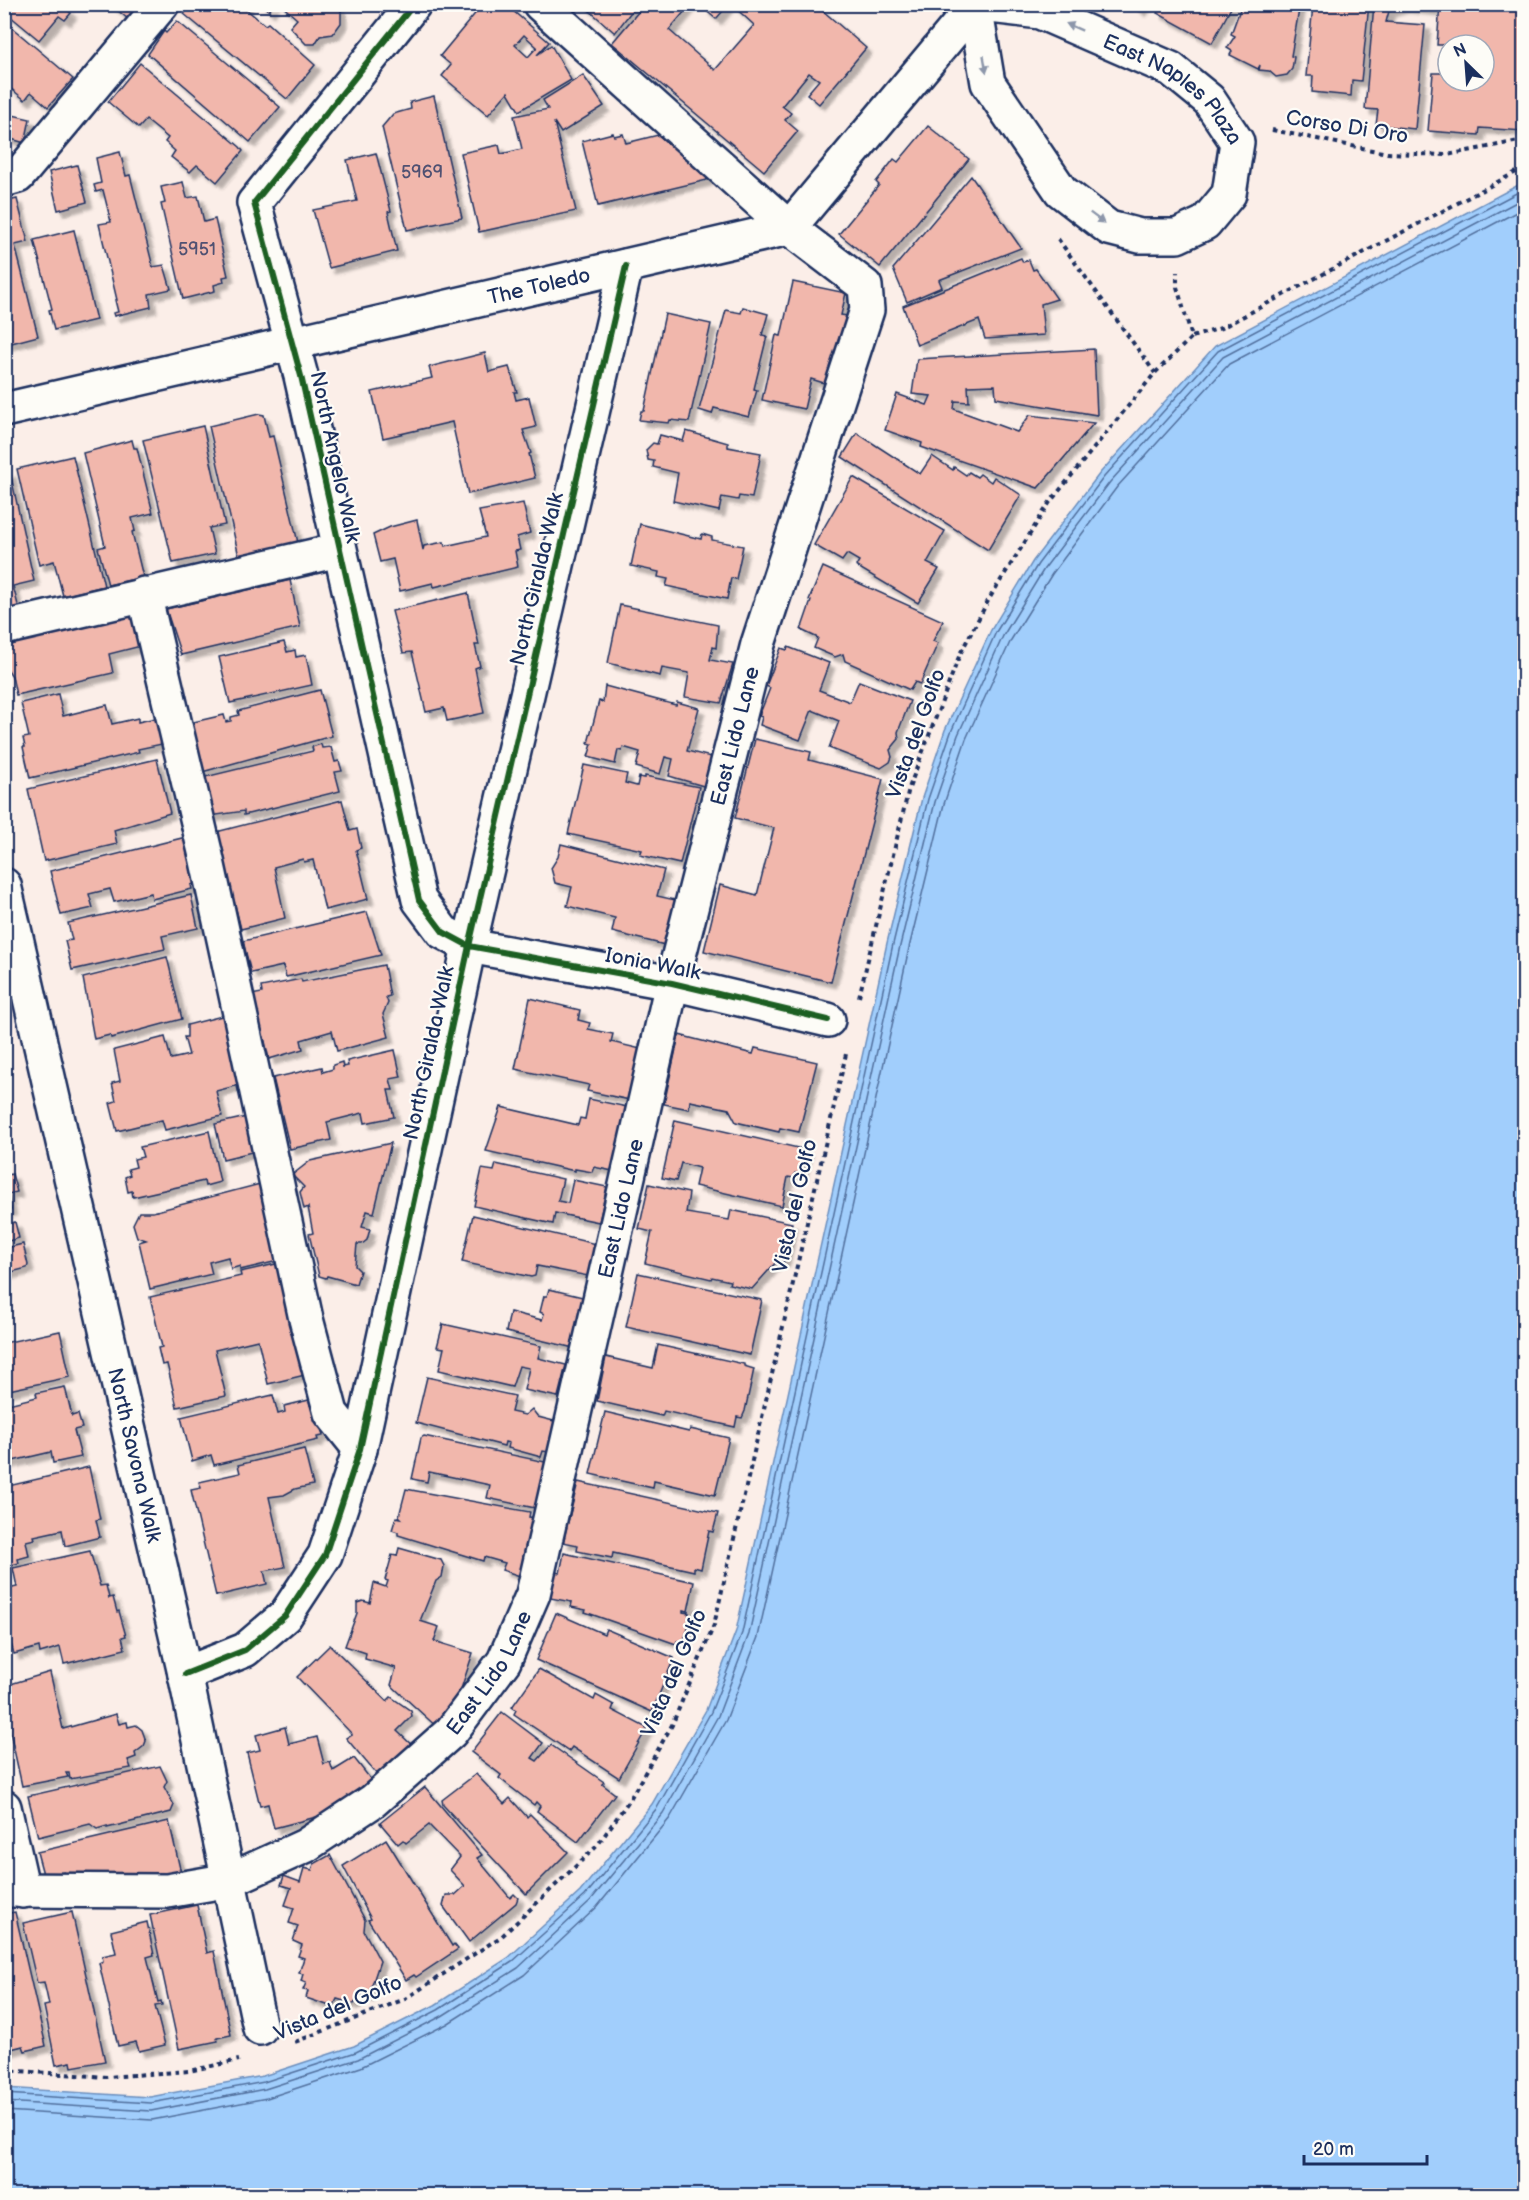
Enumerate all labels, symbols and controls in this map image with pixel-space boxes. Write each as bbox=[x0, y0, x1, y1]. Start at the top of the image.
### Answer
one-way arrow bbox=[1066, 22, 1083, 31]
street label: East Naples Plaza bbox=[1099, 29, 1248, 149]
north arrow bbox=[1436, 33, 1496, 93]
text: N bbox=[1451, 40, 1470, 62]
one-way arrow bbox=[980, 54, 989, 73]
street label: Corso Di Oro bbox=[1284, 105, 1410, 149]
house number: 5969 bbox=[401, 162, 443, 183]
one-way arrow bbox=[1089, 212, 1104, 224]
house number: 5951 bbox=[178, 239, 216, 260]
street label: The Toledo bbox=[485, 262, 593, 310]
street label: North Angelo Walk bbox=[305, 369, 366, 546]
street label: North Giralda Walk bbox=[505, 489, 569, 668]
street label: East Lido Lane bbox=[705, 664, 764, 808]
street label: Vista del Golfo bbox=[881, 666, 951, 802]
street label: Ionia Walk bbox=[603, 943, 704, 986]
street label: North Giralda Walk bbox=[398, 963, 460, 1142]
street label: East Lido Lane bbox=[593, 1136, 649, 1281]
street label: Vista del Golfo bbox=[767, 1137, 823, 1275]
street label: North Savona Walk bbox=[103, 1365, 167, 1546]
street label: Vista del Golfo bbox=[636, 1605, 712, 1741]
street label: East Lido Lane bbox=[441, 1607, 537, 1740]
street label: Vista del Golfo bbox=[270, 1970, 406, 2046]
scale bar bbox=[1304, 2128, 1427, 2166]
text: 20 m bbox=[1313, 2139, 1354, 2160]

